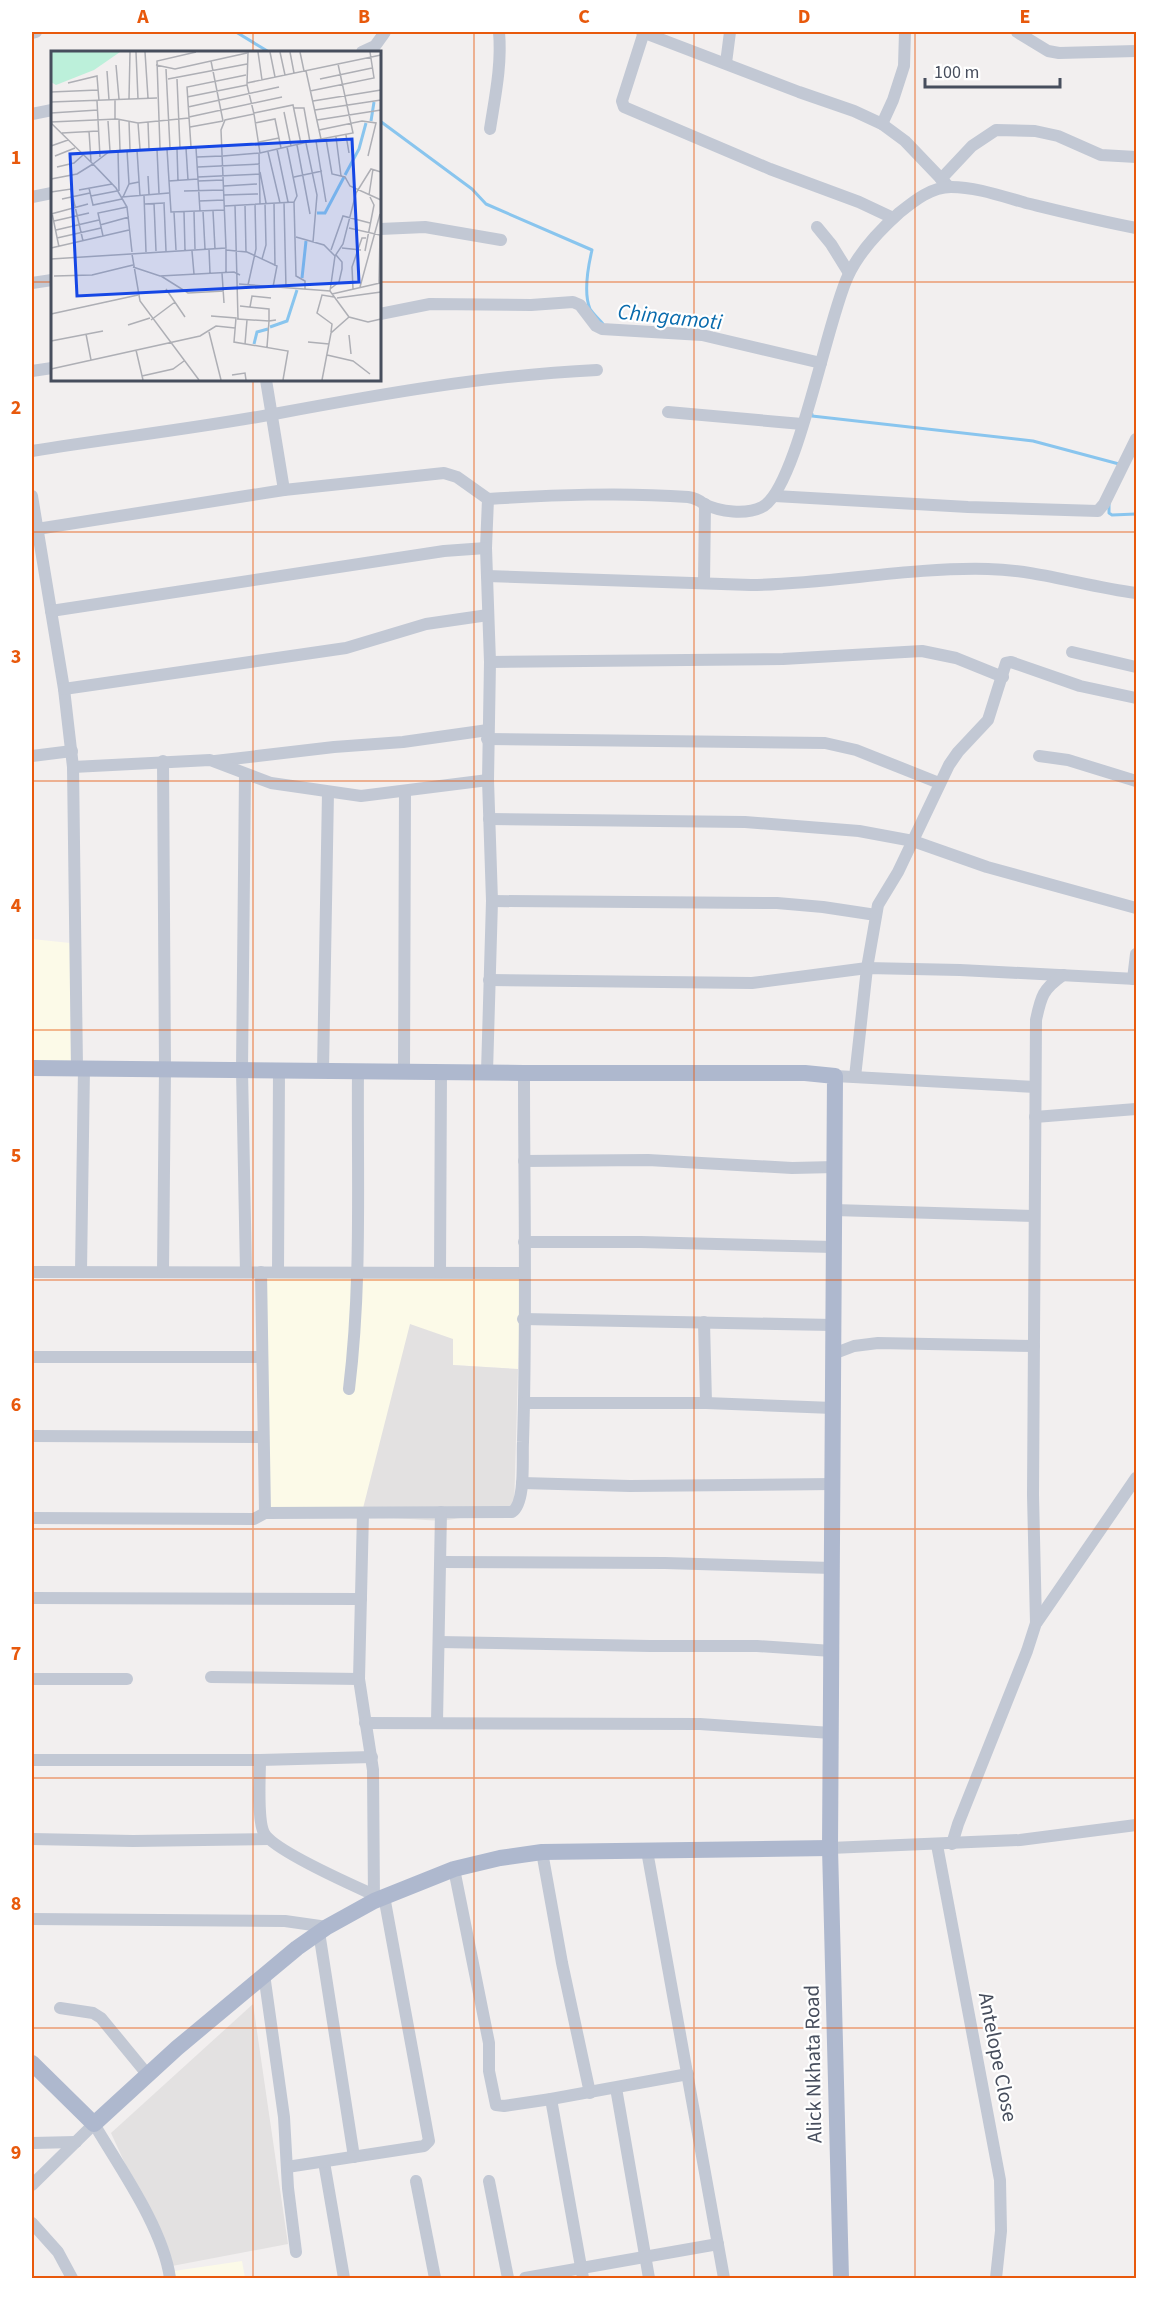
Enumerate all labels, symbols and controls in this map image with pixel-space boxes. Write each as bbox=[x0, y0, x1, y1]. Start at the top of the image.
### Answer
text: A bbox=[136, 3, 149, 31]
text: B bbox=[358, 3, 370, 31]
text: C bbox=[578, 3, 590, 31]
text: D bbox=[798, 3, 810, 31]
text: E bbox=[1020, 3, 1030, 31]
inset map bbox=[51, 51, 381, 381]
scale bar bbox=[925, 51, 1060, 89]
text: 100 m bbox=[934, 60, 979, 85]
text: 1 bbox=[11, 144, 21, 172]
water label: Chingamoti bbox=[616, 296, 725, 338]
text: 2 bbox=[11, 394, 21, 422]
text: 3 bbox=[11, 643, 21, 671]
text: 4 bbox=[11, 892, 22, 920]
text: 5 bbox=[11, 1142, 21, 1170]
text: 6 bbox=[11, 1391, 21, 1419]
text: 7 bbox=[11, 1640, 21, 1668]
text: 8 bbox=[11, 1890, 21, 1918]
street label: Alick Nkhata Road bbox=[797, 1985, 829, 2143]
street label: Antelope Close bbox=[971, 1990, 1025, 2124]
text: 9 bbox=[11, 2139, 21, 2167]

